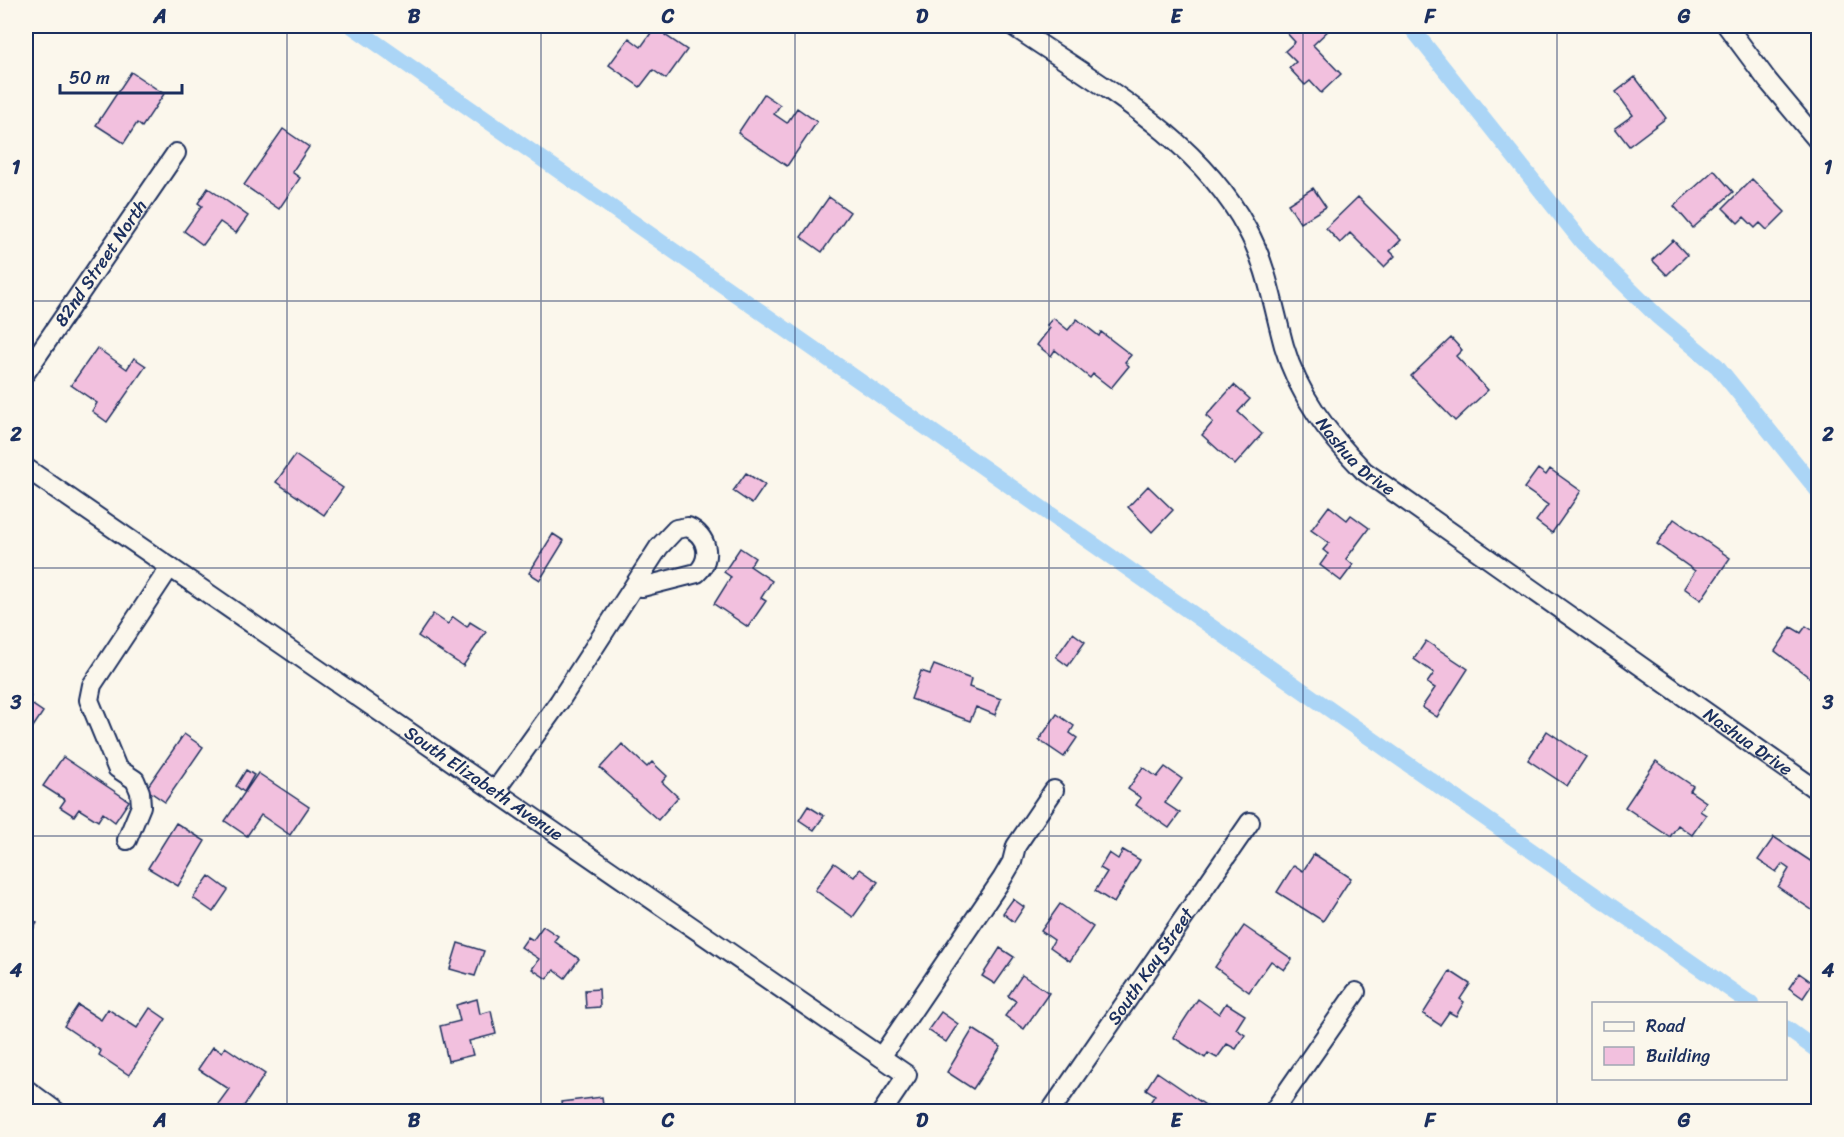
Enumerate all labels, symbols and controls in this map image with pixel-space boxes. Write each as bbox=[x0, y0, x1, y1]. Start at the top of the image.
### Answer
text: A bbox=[152, 0, 167, 34]
text: B bbox=[408, 0, 421, 34]
text: C bbox=[661, 0, 675, 34]
text: D bbox=[916, 0, 929, 34]
text: E bbox=[1170, 0, 1183, 34]
text: F bbox=[1424, 0, 1437, 34]
text: G bbox=[1677, 0, 1691, 34]
scale bar bbox=[60, 57, 182, 95]
text: 50 m bbox=[69, 62, 110, 94]
text: 1 bbox=[12, 150, 21, 185]
text: 1 bbox=[1824, 150, 1833, 185]
street label: 82nd Street North bbox=[45, 193, 156, 333]
street label: Nashua Drive bbox=[1307, 410, 1402, 505]
text: 2 bbox=[9, 417, 22, 452]
text: 2 bbox=[1821, 417, 1834, 452]
text: 3 bbox=[10, 685, 22, 720]
text: 3 bbox=[1822, 685, 1834, 720]
street label: Nashua Drive bbox=[1697, 699, 1800, 785]
street label: South Elizabeth Avenue bbox=[397, 717, 570, 850]
street label: South Kay Street bbox=[1099, 900, 1203, 1032]
text: 4 bbox=[9, 953, 23, 988]
text: 4 bbox=[1821, 953, 1835, 988]
legend bbox=[1592, 1002, 1787, 1080]
text: Road bbox=[1646, 1010, 1686, 1042]
text: Building bbox=[1646, 1040, 1710, 1072]
text: A bbox=[152, 1103, 167, 1137]
text: B bbox=[408, 1103, 421, 1137]
text: C bbox=[661, 1103, 675, 1137]
text: D bbox=[916, 1103, 929, 1137]
text: E bbox=[1170, 1103, 1183, 1137]
text: F bbox=[1424, 1103, 1437, 1137]
text: G bbox=[1677, 1103, 1691, 1137]

